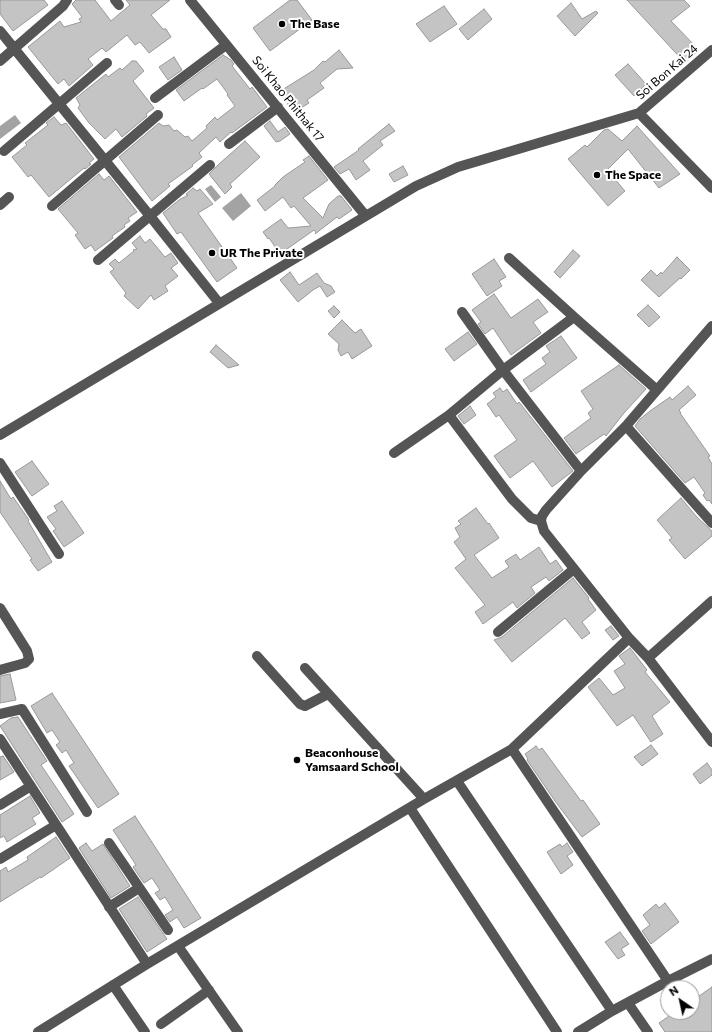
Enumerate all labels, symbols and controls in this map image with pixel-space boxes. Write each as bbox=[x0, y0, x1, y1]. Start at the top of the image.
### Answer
place label: The Base bbox=[290, 17, 339, 31]
marker: The Base bbox=[277, 19, 287, 29]
street label: Soi Bon Kai 24 bbox=[633, 41, 701, 103]
street label: Soi Khao Phithak 17 bbox=[249, 53, 327, 145]
place label: The Space bbox=[605, 168, 661, 182]
marker: The Space bbox=[592, 170, 602, 180]
place label: UR The Private bbox=[220, 246, 303, 260]
marker: UR The Private bbox=[207, 248, 217, 258]
place label: Beaconhouse Yamsaard School bbox=[305, 746, 399, 774]
marker: Beaconhouse Yamsaard School bbox=[292, 755, 302, 765]
north arrow bbox=[660, 980, 700, 1020]
text: N bbox=[667, 983, 681, 998]

